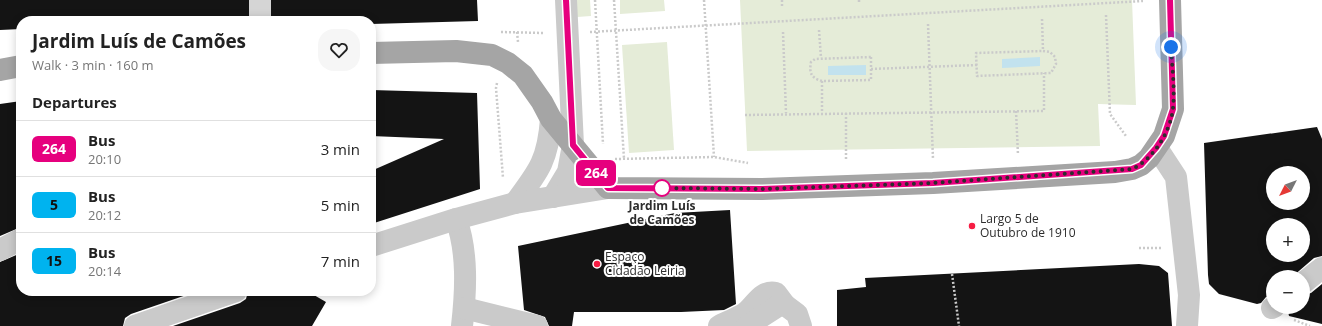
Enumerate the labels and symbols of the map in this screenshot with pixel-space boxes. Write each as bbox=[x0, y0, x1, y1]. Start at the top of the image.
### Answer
your location bbox=[1161, 37, 1181, 57]
line badge: 264 bbox=[573, 160, 619, 186]
north arrow bbox=[1266, 166, 1310, 210]
marker: Jardim Luís de Camões bbox=[653, 179, 671, 197]
place label: Jardim Luís de Camões bbox=[627, 197, 696, 228]
place label: Largo 5 de Outubro de 1910 bbox=[980, 210, 1076, 241]
marker: Largo 5 de Outubro de 1910 bbox=[967, 221, 977, 231]
place label: Espaço Cidadão Leiria bbox=[605, 248, 685, 279]
marker: Espaço Cidadão Leiria bbox=[592, 259, 602, 269]

